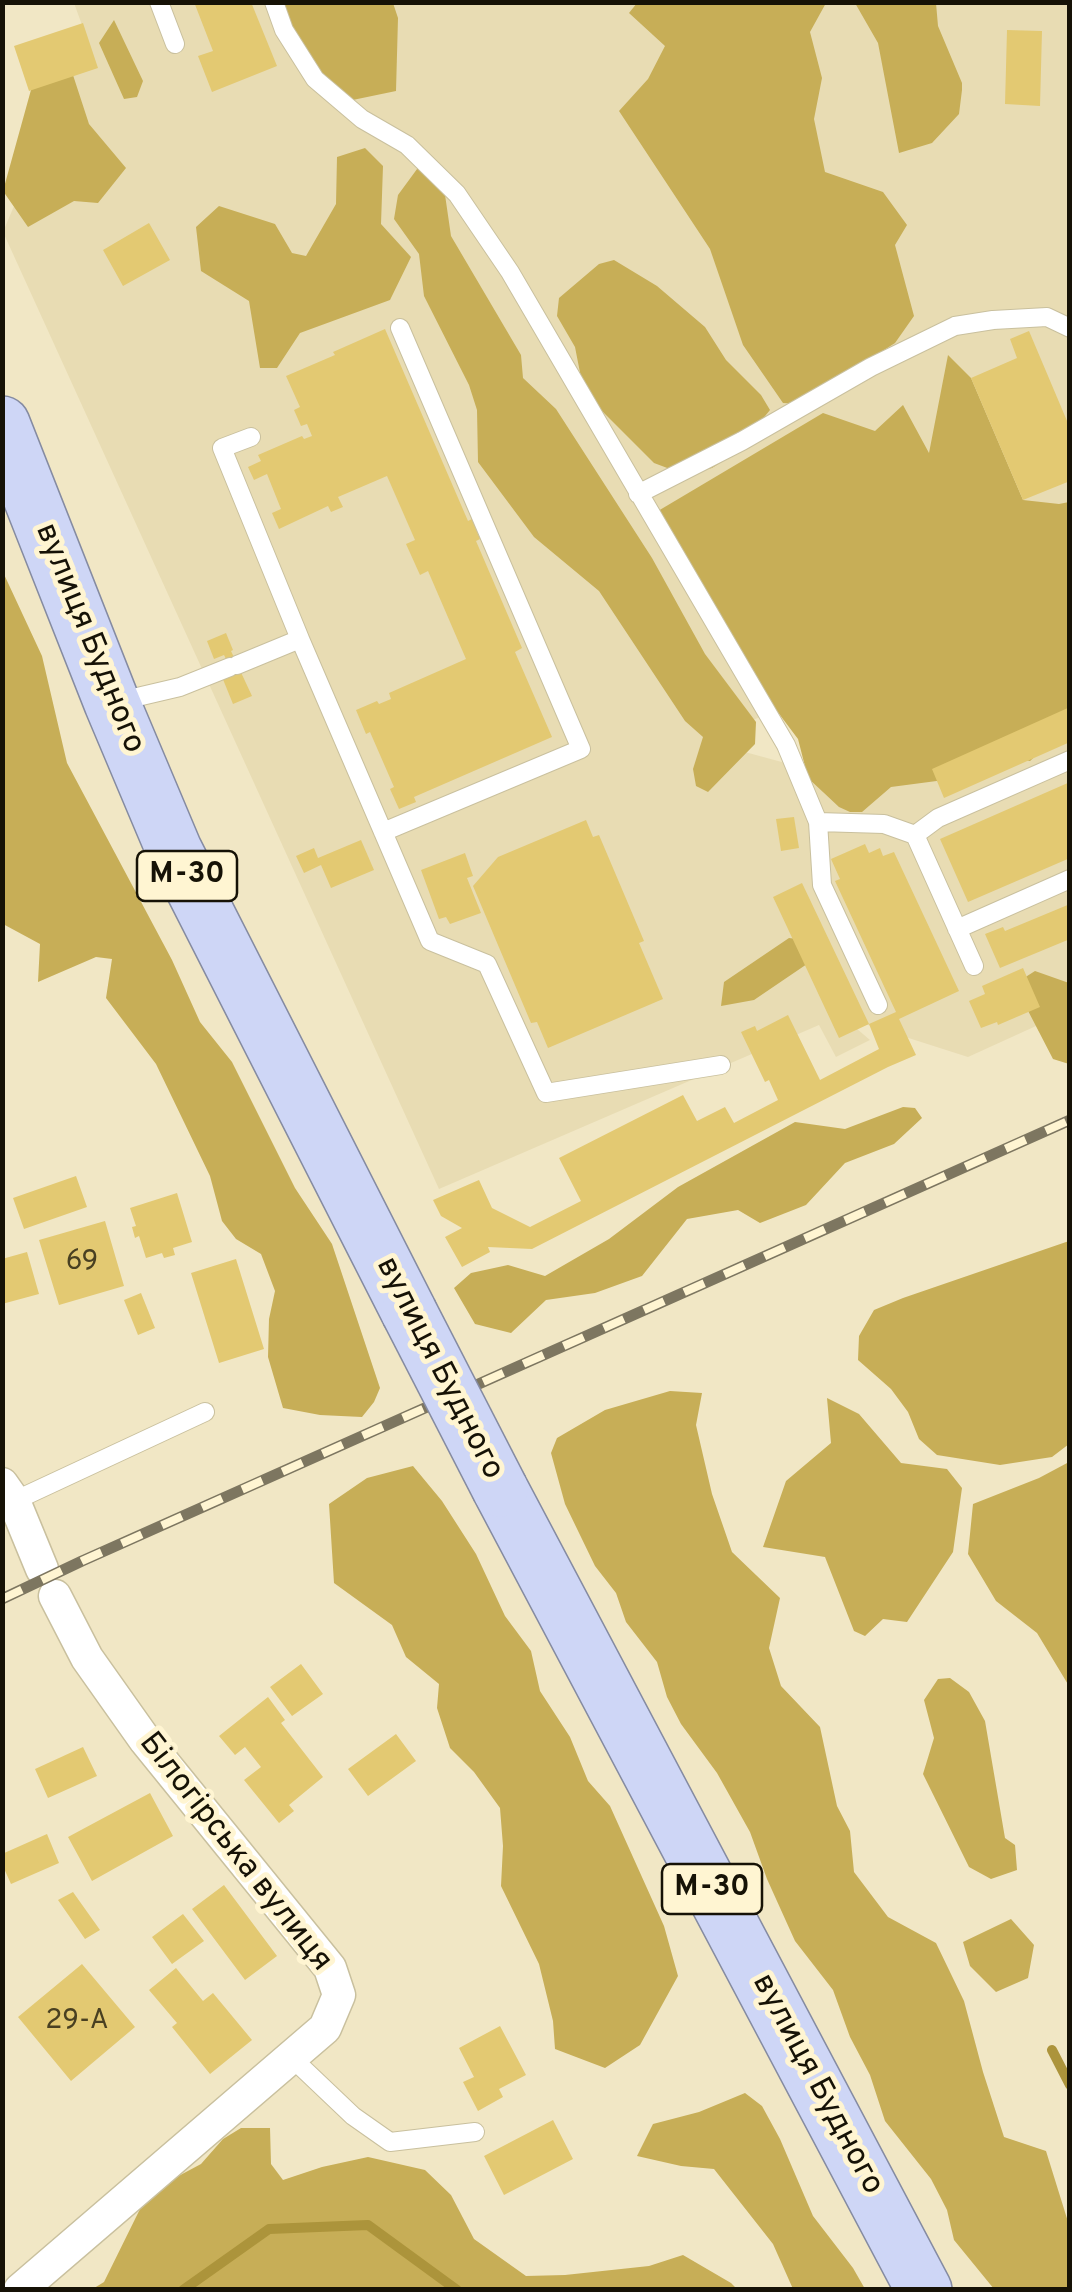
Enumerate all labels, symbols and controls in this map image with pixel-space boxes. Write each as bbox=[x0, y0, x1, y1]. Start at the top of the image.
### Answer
street label: вулиця Будного bbox=[24, 519, 152, 759]
road number: М-30 bbox=[137, 851, 237, 901]
house number: 69 bbox=[66, 1246, 98, 1280]
street label: вулиця Будного bbox=[365, 1251, 511, 1487]
street label: Білогірська вулиця bbox=[129, 1726, 339, 1980]
road number: М-30 bbox=[662, 1864, 762, 1914]
street label: вулиця Будного bbox=[742, 1968, 890, 2202]
house number: 29-А bbox=[45, 2005, 109, 2039]

